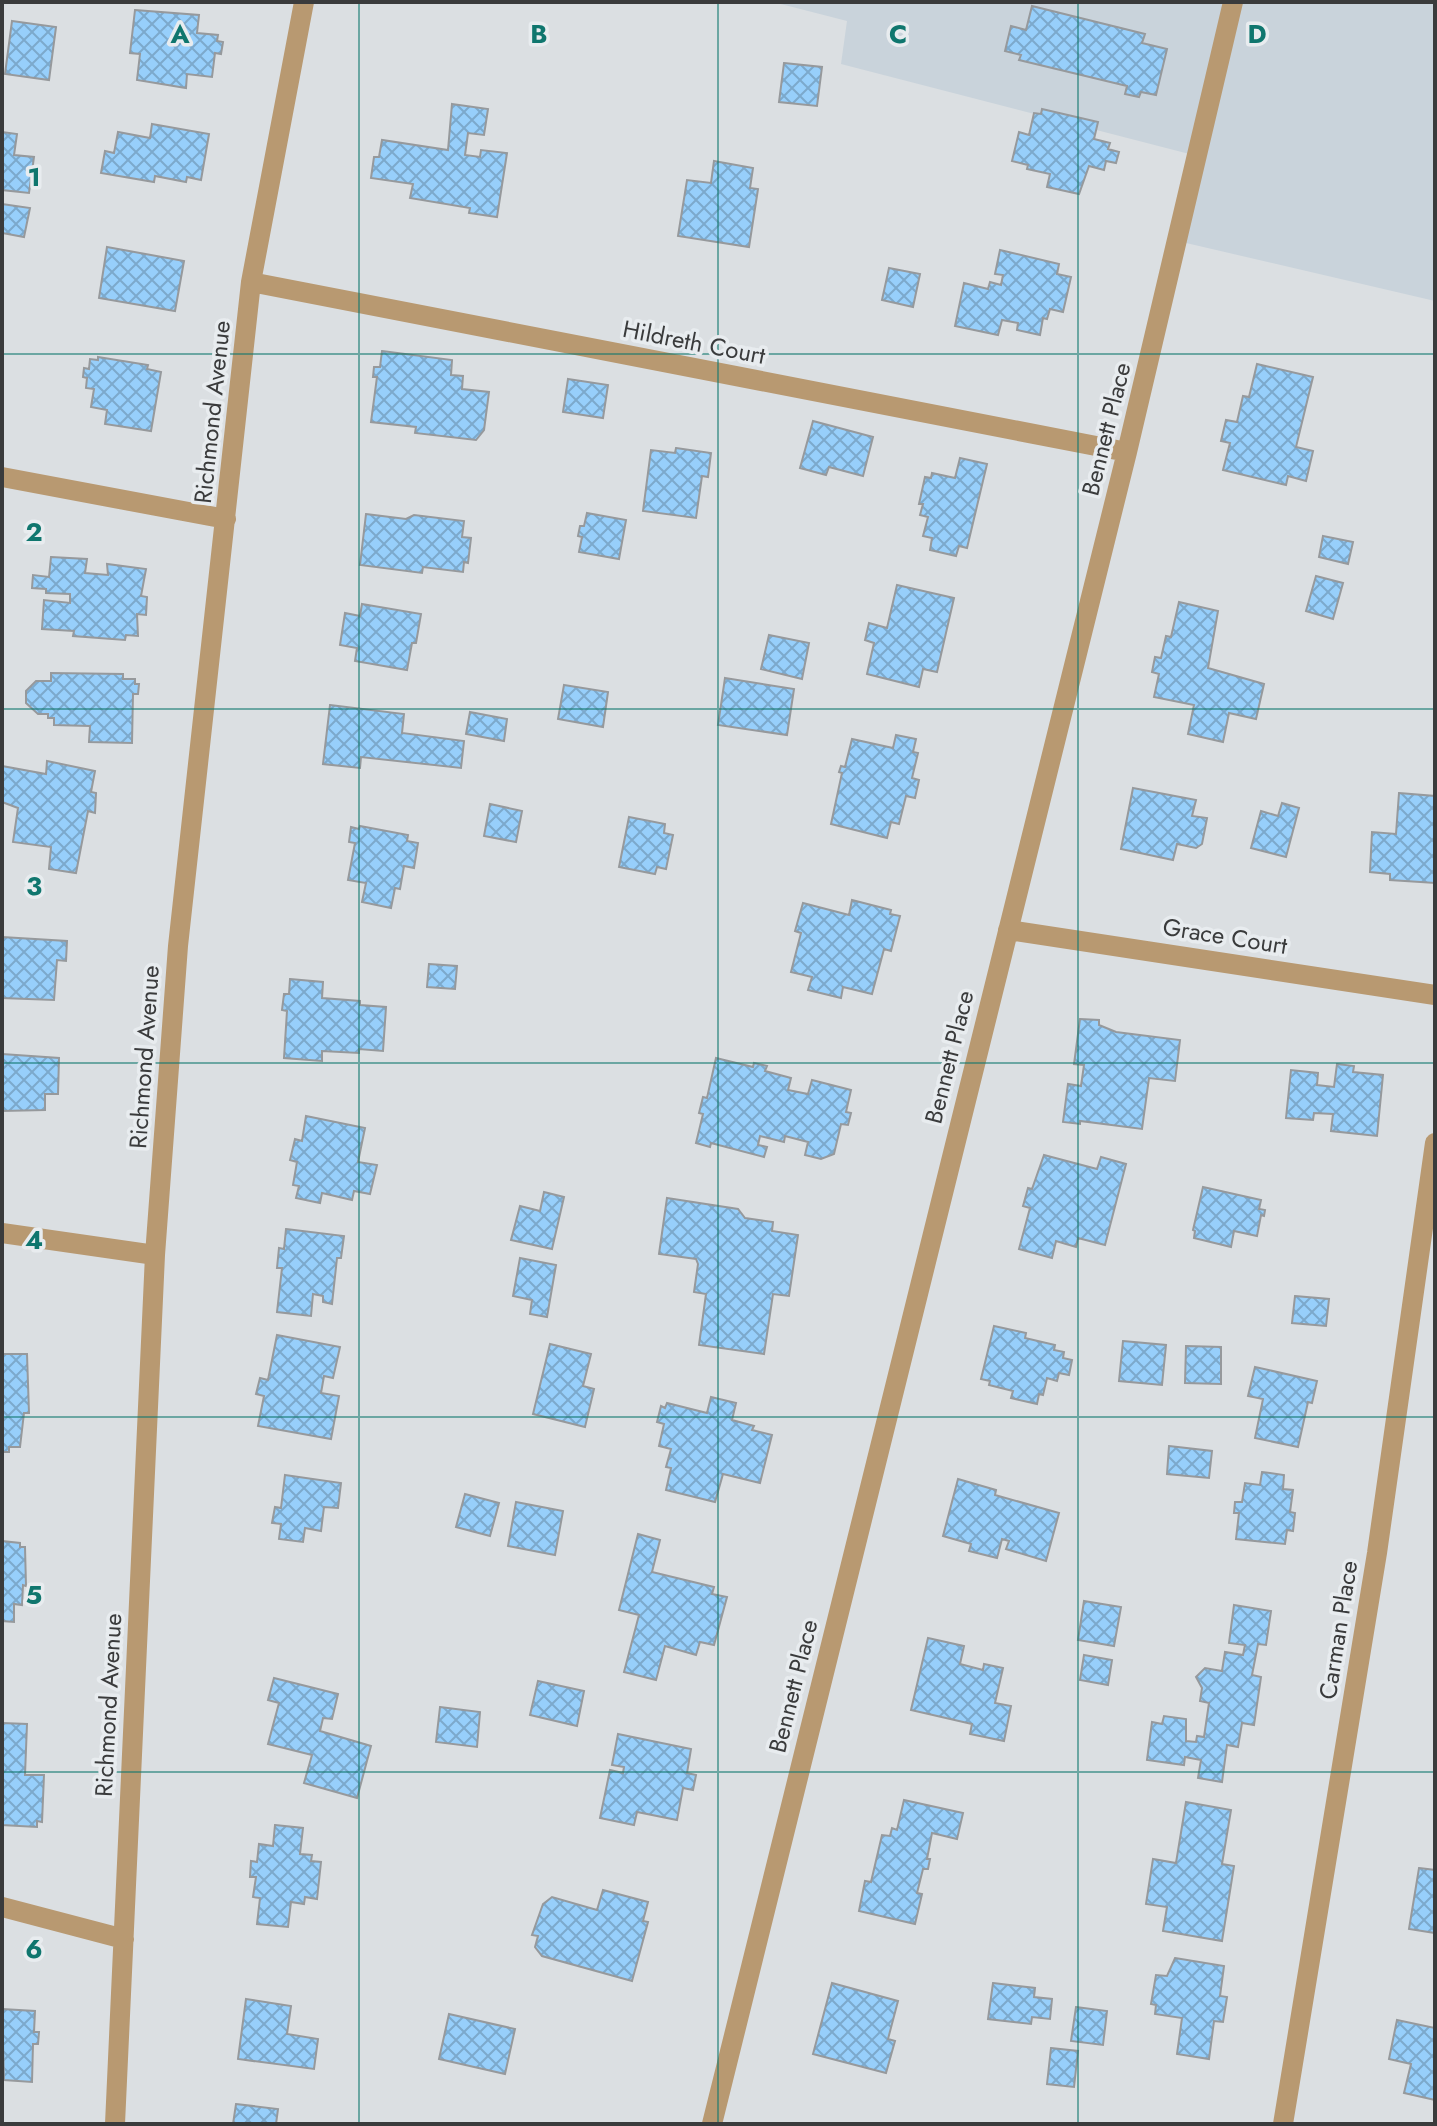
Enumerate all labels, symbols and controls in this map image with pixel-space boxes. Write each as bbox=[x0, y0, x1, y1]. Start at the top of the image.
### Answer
text: A bbox=[169, 15, 190, 53]
text: B bbox=[530, 15, 548, 53]
text: C bbox=[889, 15, 907, 53]
text: D bbox=[1247, 15, 1267, 53]
text: 1 bbox=[27, 158, 41, 196]
street label: Hildreth Court bbox=[620, 311, 769, 373]
street label: Richmond Avenue bbox=[185, 319, 239, 505]
street label: Bennett Place bbox=[1073, 359, 1139, 499]
text: 2 bbox=[25, 513, 43, 551]
text: 3 bbox=[26, 867, 42, 905]
street label: Grace Court bbox=[1160, 909, 1290, 963]
street label: Richmond Avenue bbox=[120, 964, 168, 1150]
street label: Bennett Place bbox=[916, 987, 982, 1127]
text: 4 bbox=[25, 1221, 43, 1259]
street label: Carman Place bbox=[1310, 1558, 1366, 1702]
text: 5 bbox=[26, 1576, 42, 1614]
street label: Richmond Avenue bbox=[86, 1612, 130, 1798]
street label: Bennett Place bbox=[760, 1616, 826, 1756]
text: 6 bbox=[25, 1930, 43, 1968]

